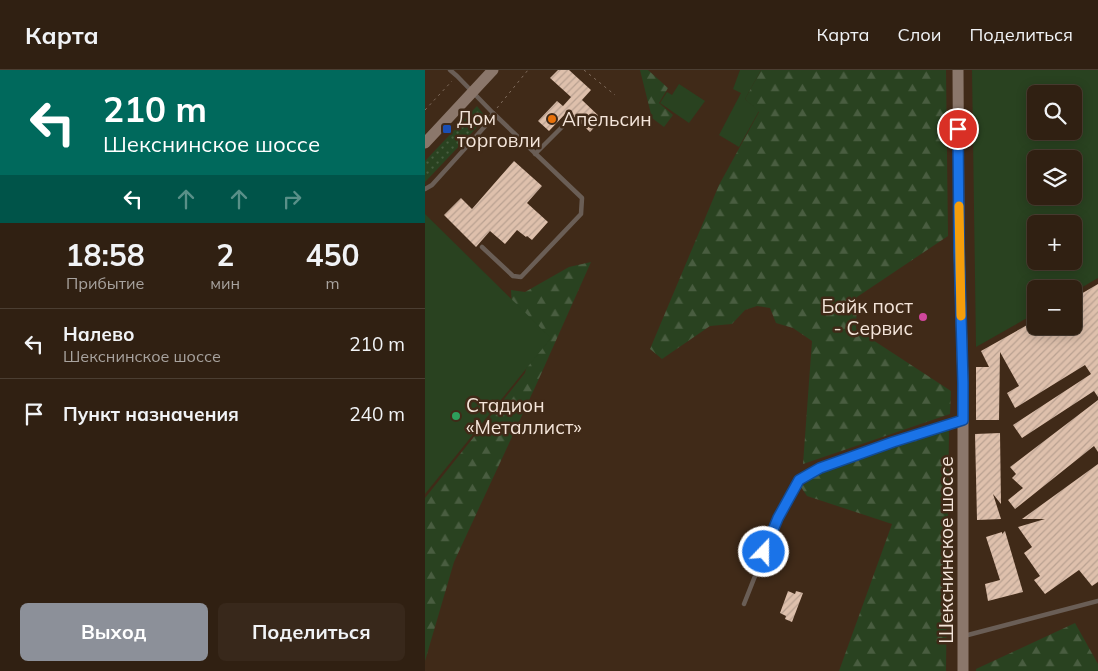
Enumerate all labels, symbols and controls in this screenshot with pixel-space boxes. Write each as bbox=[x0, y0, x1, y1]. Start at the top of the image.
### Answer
text: Карта bbox=[25, 20, 99, 50]
text: Карта bbox=[817, 23, 869, 46]
text: Слои bbox=[897, 23, 942, 46]
text: Поделиться bbox=[970, 23, 1073, 46]
map controls bbox=[1027, 85, 1082, 335]
button: search bbox=[1027, 85, 1082, 140]
text: 210 m bbox=[103, 87, 207, 131]
icon: left bbox=[20, 90, 85, 155]
place label: Дом торговли bbox=[457, 106, 541, 152]
place label: Апельсин bbox=[562, 107, 652, 131]
pin bbox=[937, 108, 979, 150]
marker: Апельсин bbox=[546, 113, 558, 125]
icon: arrive bbox=[944, 115, 972, 143]
marker: Дом торговли bbox=[441, 123, 453, 135]
text: Шекснинское шоссе bbox=[103, 130, 320, 158]
button: layers bbox=[1027, 150, 1082, 205]
icon: left bbox=[119, 185, 147, 213]
icon: ahead bbox=[172, 185, 200, 213]
icon: ahead bbox=[225, 185, 253, 213]
icon: right bbox=[278, 185, 306, 213]
button: + bbox=[1027, 215, 1082, 270]
text: 18:58 bbox=[65, 236, 145, 274]
text: 2 bbox=[216, 236, 234, 274]
text: 450 bbox=[306, 236, 360, 274]
text: Прибытие bbox=[66, 273, 144, 293]
text: мин bbox=[210, 273, 240, 293]
text: m bbox=[326, 273, 340, 293]
button: − bbox=[1027, 280, 1082, 335]
place label: Байк пост - Сервис bbox=[821, 294, 913, 340]
marker: Байк пост - Сервис bbox=[917, 311, 929, 323]
text: Налево bbox=[63, 322, 135, 346]
icon: left bbox=[20, 330, 48, 358]
text: 210 m bbox=[349, 332, 405, 356]
text: Шекснинское шоссе bbox=[63, 346, 221, 366]
place label: Стадион «Металлист» bbox=[466, 393, 582, 439]
icon: arrive bbox=[20, 400, 48, 428]
text: Пункт назначения bbox=[63, 402, 239, 426]
text: 240 m bbox=[349, 402, 405, 426]
marker: Стадион «Металлист» bbox=[450, 410, 462, 422]
street label: Шекснинское шоссе bbox=[934, 456, 958, 644]
position arrow bbox=[737, 525, 789, 577]
button: Выход bbox=[20, 603, 208, 661]
button: Поделиться bbox=[218, 603, 405, 661]

